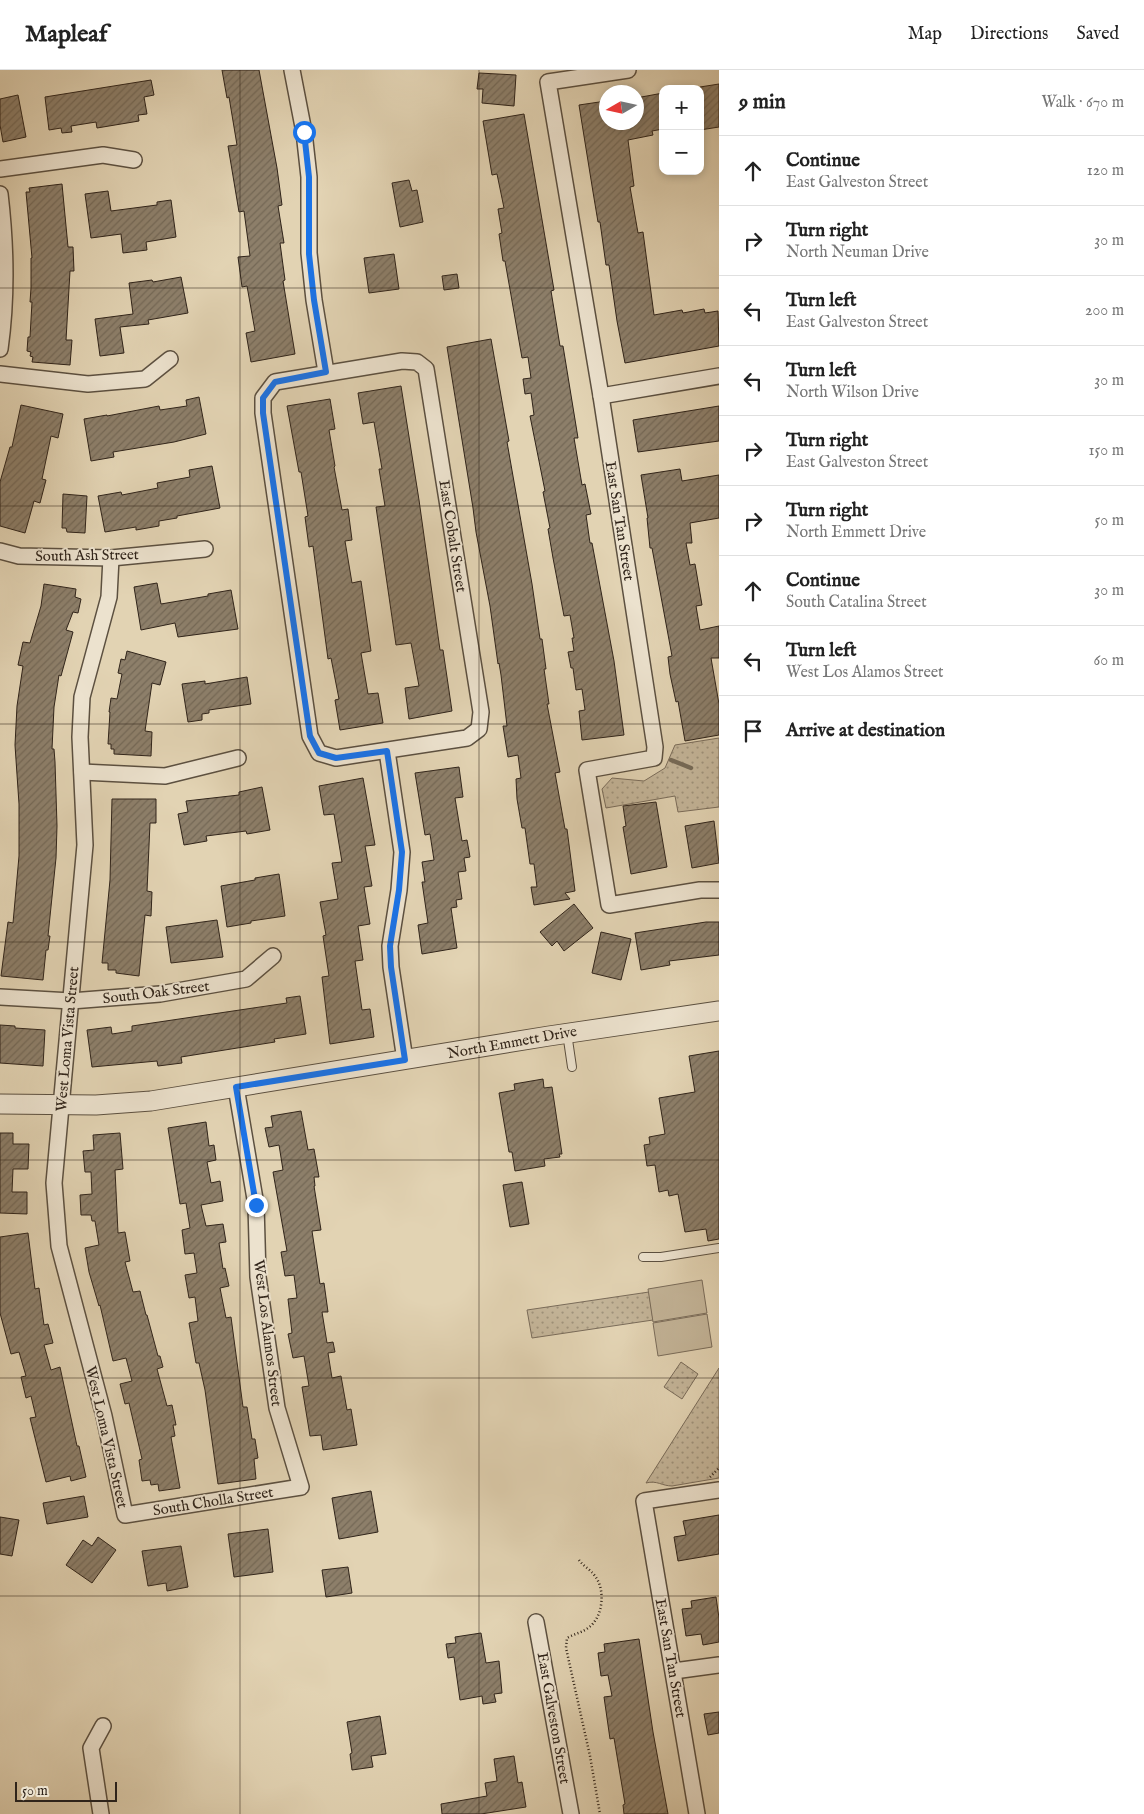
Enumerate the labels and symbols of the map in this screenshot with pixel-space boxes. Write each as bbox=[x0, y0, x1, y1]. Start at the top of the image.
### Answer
north arrow bbox=[599, 85, 644, 130]
route start bbox=[293, 121, 316, 144]
street label: East San Tan Street bbox=[601, 460, 638, 582]
street label: East Cobalt Street bbox=[434, 478, 471, 594]
street label: South Ash Street bbox=[35, 545, 139, 566]
street label: West Loma Vista Street bbox=[52, 966, 83, 1112]
street label: South Oak Street bbox=[102, 977, 211, 1008]
street label: North Emmett Drive bbox=[446, 1022, 579, 1063]
route end bbox=[245, 1194, 268, 1217]
street label: West Los Alamos Street bbox=[249, 1259, 286, 1408]
street label: West Loma Vista Street bbox=[81, 1364, 132, 1510]
street label: South Cholla Street bbox=[151, 1483, 275, 1520]
street label: East San Tan Street bbox=[651, 1597, 690, 1719]
street label: East Galveston Street bbox=[533, 1651, 574, 1785]
scale bar bbox=[15, 1779, 118, 1802]

